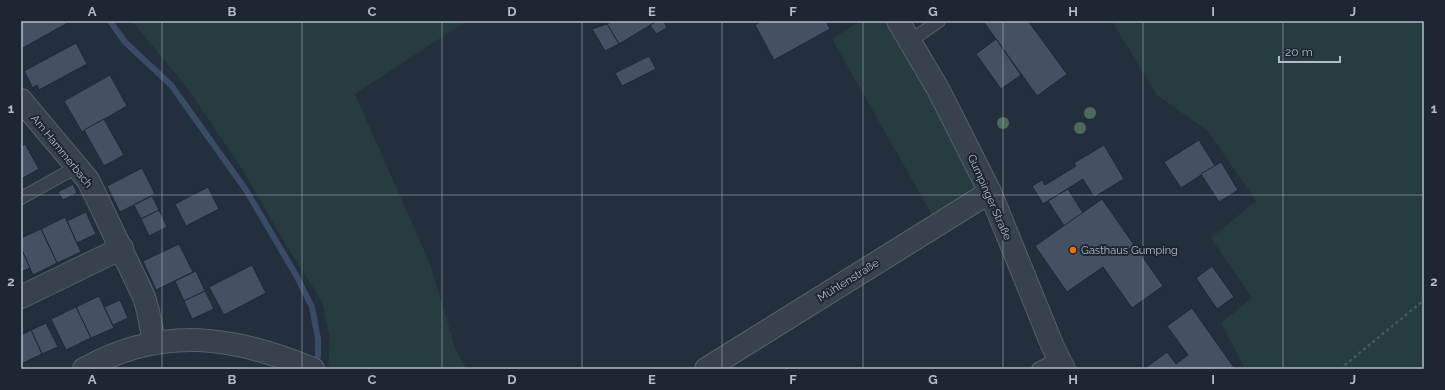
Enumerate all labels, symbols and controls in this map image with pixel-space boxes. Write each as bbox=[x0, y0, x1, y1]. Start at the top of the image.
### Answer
text: A bbox=[88, 4, 97, 19]
text: B bbox=[228, 4, 237, 19]
text: C bbox=[368, 4, 377, 19]
text: D bbox=[507, 4, 517, 19]
text: E bbox=[648, 4, 656, 19]
text: F bbox=[789, 4, 797, 19]
text: G bbox=[928, 4, 938, 19]
text: H bbox=[1068, 4, 1078, 19]
text: I bbox=[1211, 4, 1215, 19]
text: J bbox=[1350, 4, 1356, 19]
scale bar bbox=[1279, 38, 1340, 64]
text: 20 m bbox=[1285, 45, 1313, 59]
text: 1 bbox=[8, 101, 15, 116]
text: 1 bbox=[1431, 101, 1438, 116]
street label: Am Hammerbach bbox=[28, 112, 95, 190]
street label: Gumpinger Straße bbox=[965, 152, 1014, 243]
place label: Gasthaus Gumping bbox=[1081, 244, 1178, 257]
marker: Gasthaus Gumping bbox=[1068, 245, 1078, 255]
street label: Mühlenstraße bbox=[815, 256, 882, 304]
text: 2 bbox=[7, 274, 15, 289]
text: 2 bbox=[1430, 274, 1438, 289]
text: A bbox=[88, 372, 97, 387]
text: B bbox=[228, 372, 237, 387]
text: C bbox=[368, 372, 377, 387]
text: D bbox=[507, 372, 517, 387]
text: E bbox=[648, 372, 656, 387]
text: F bbox=[789, 372, 797, 387]
text: G bbox=[928, 372, 938, 387]
text: H bbox=[1068, 372, 1078, 387]
text: I bbox=[1211, 372, 1215, 387]
text: J bbox=[1350, 372, 1356, 387]

